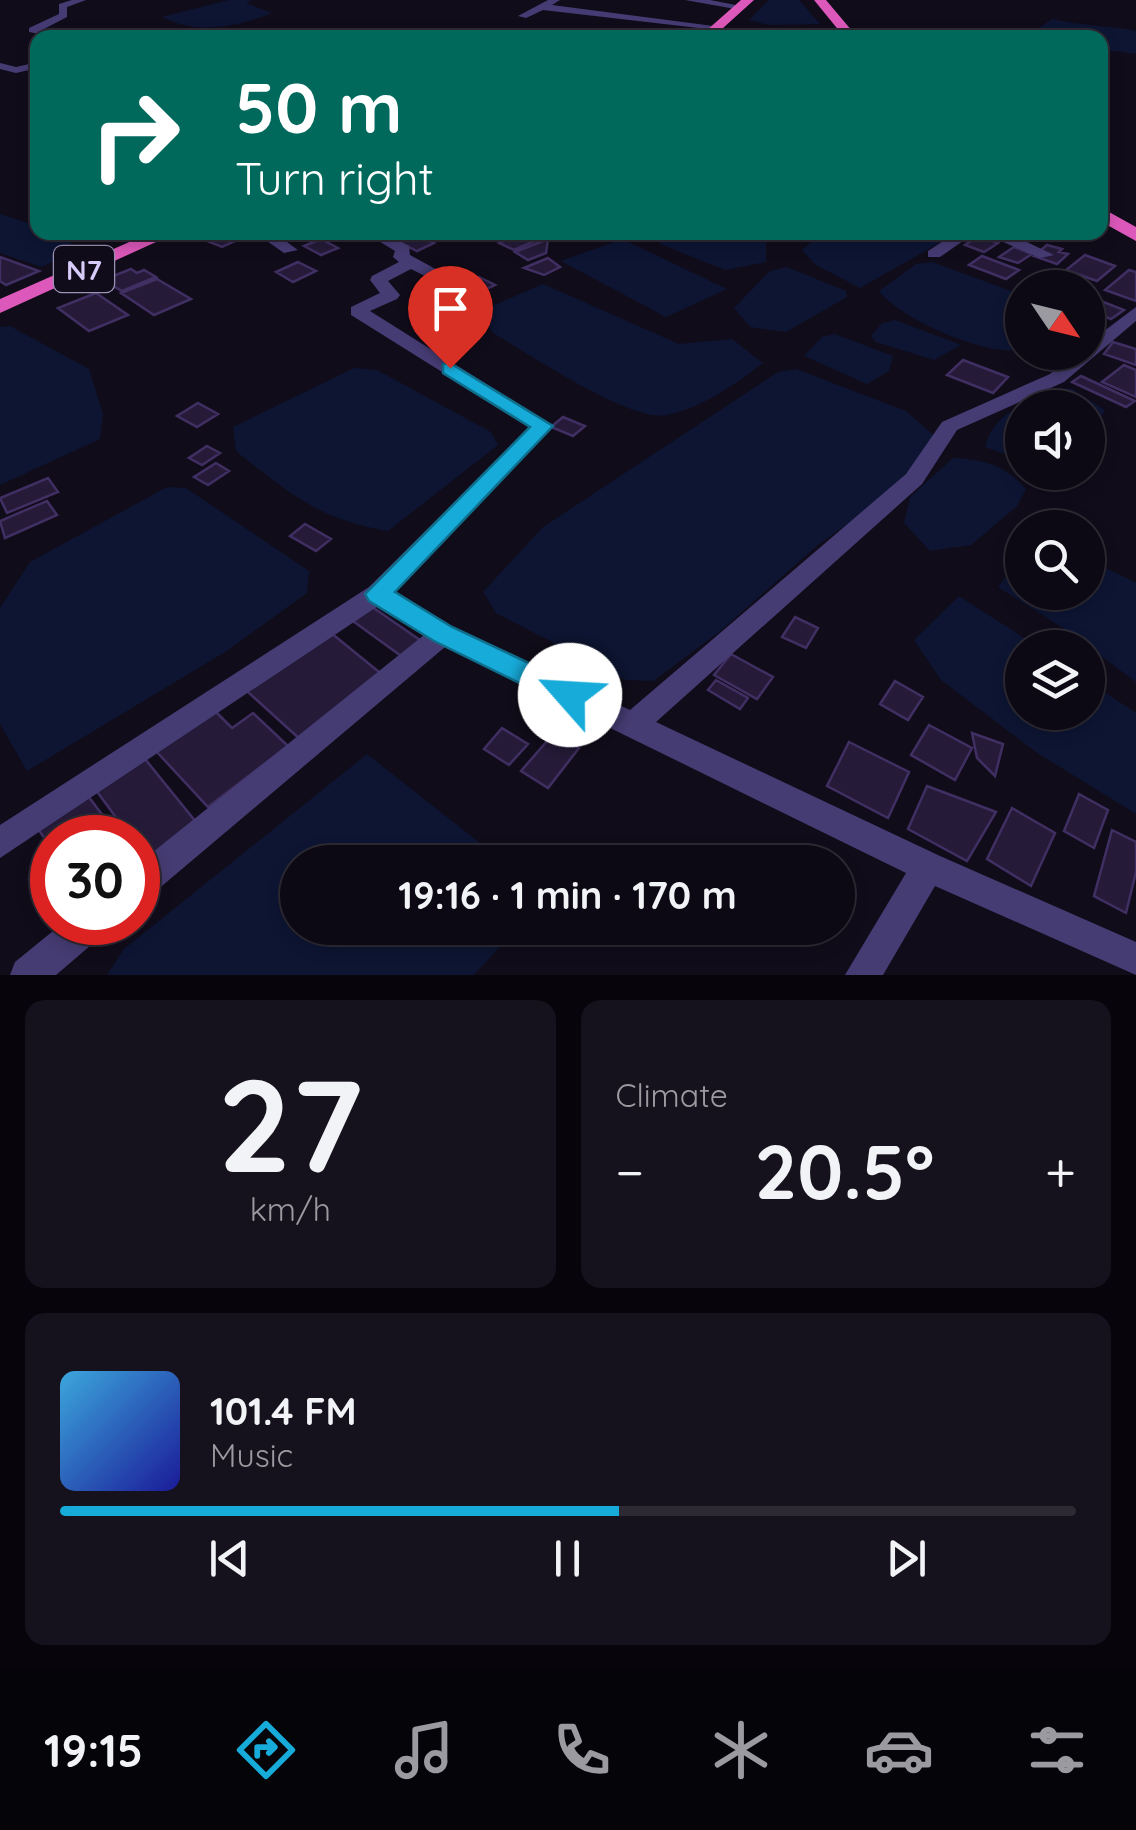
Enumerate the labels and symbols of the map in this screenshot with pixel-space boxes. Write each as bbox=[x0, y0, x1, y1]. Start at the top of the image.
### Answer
road number: N7 bbox=[54, 246, 114, 292]
pin bbox=[408, 266, 493, 369]
north arrow bbox=[1005, 270, 1105, 370]
position arrow bbox=[518, 643, 622, 747]
speed limit sign: 30 bbox=[30, 815, 160, 945]

